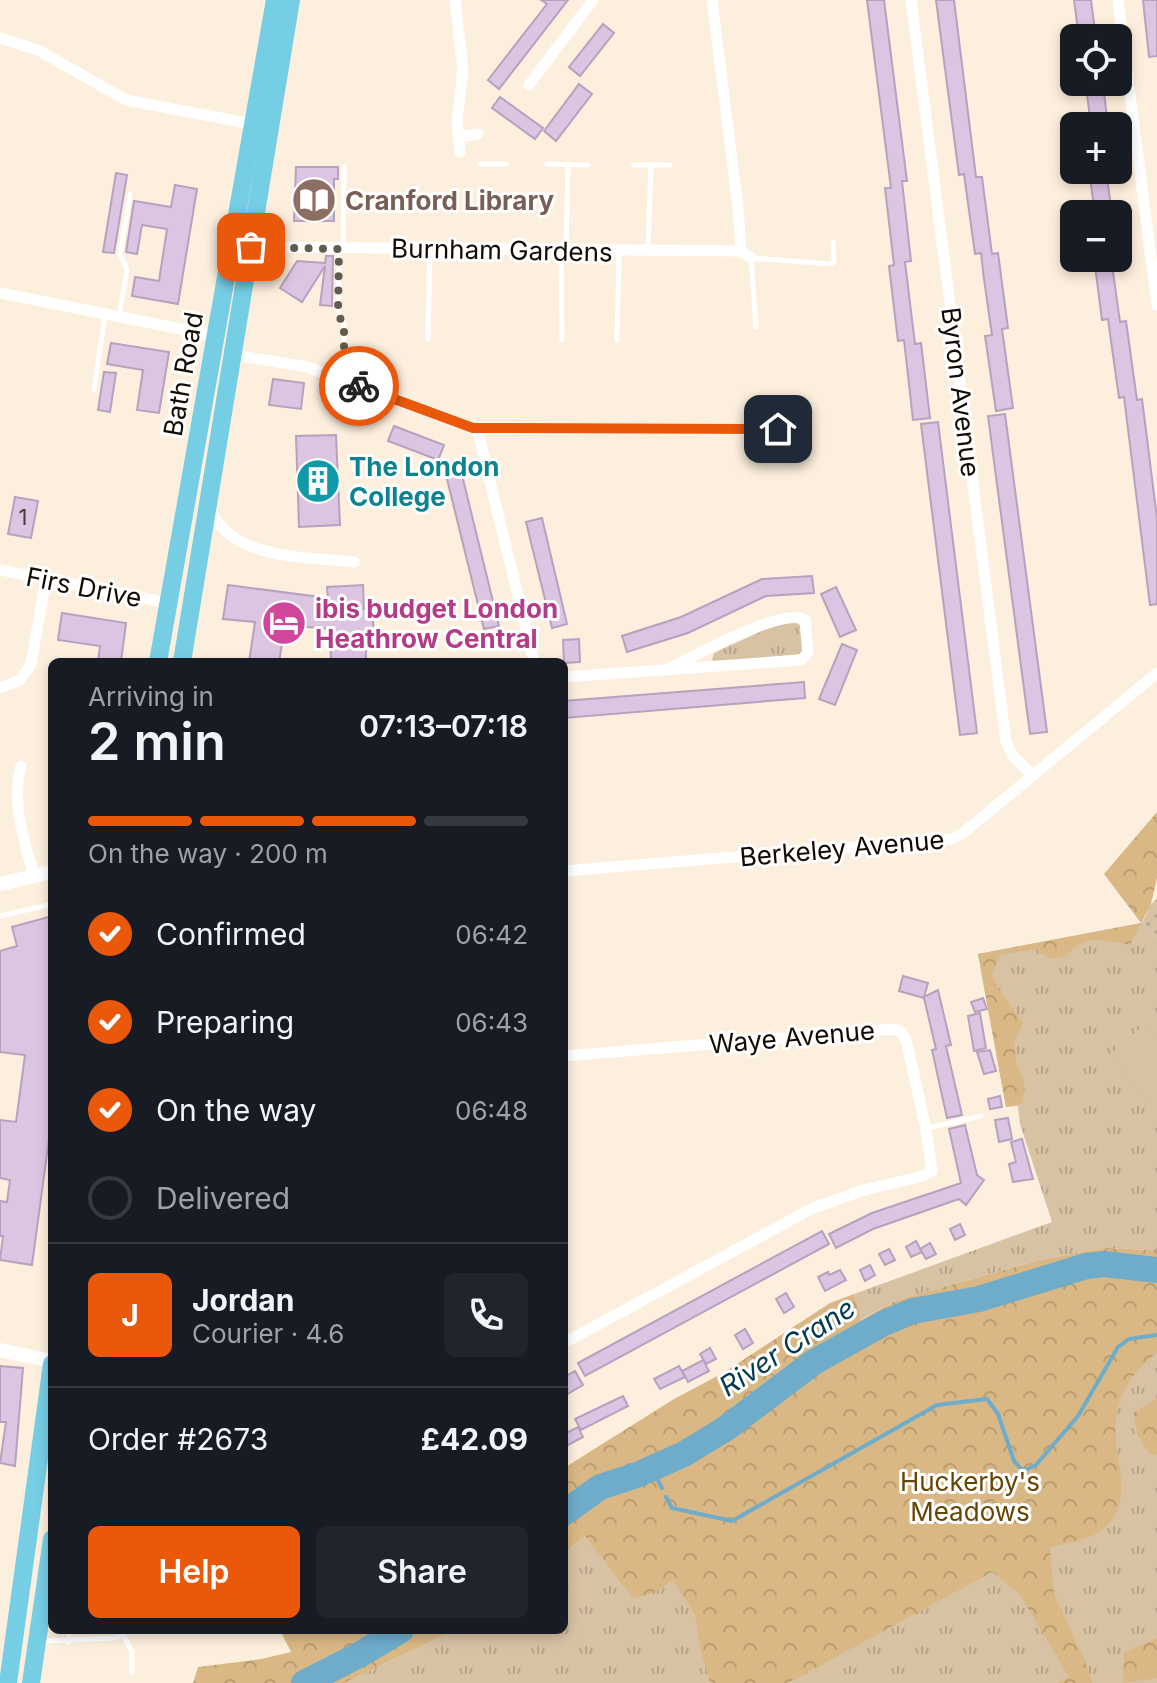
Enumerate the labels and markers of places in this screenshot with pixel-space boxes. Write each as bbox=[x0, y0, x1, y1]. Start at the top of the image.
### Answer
library icon: Cranford Library bbox=[290, 176, 338, 224]
place label: Cranford Library bbox=[345, 185, 554, 216]
pin bbox=[217, 213, 285, 281]
pin bbox=[744, 395, 812, 463]
place label: The London College bbox=[349, 451, 500, 512]
building icon: The London College bbox=[294, 457, 342, 505]
place label: ibis budget London Heathrow Central bbox=[315, 593, 558, 654]
hotel icon: ibis budget London Heathrow Central bbox=[260, 599, 308, 647]

